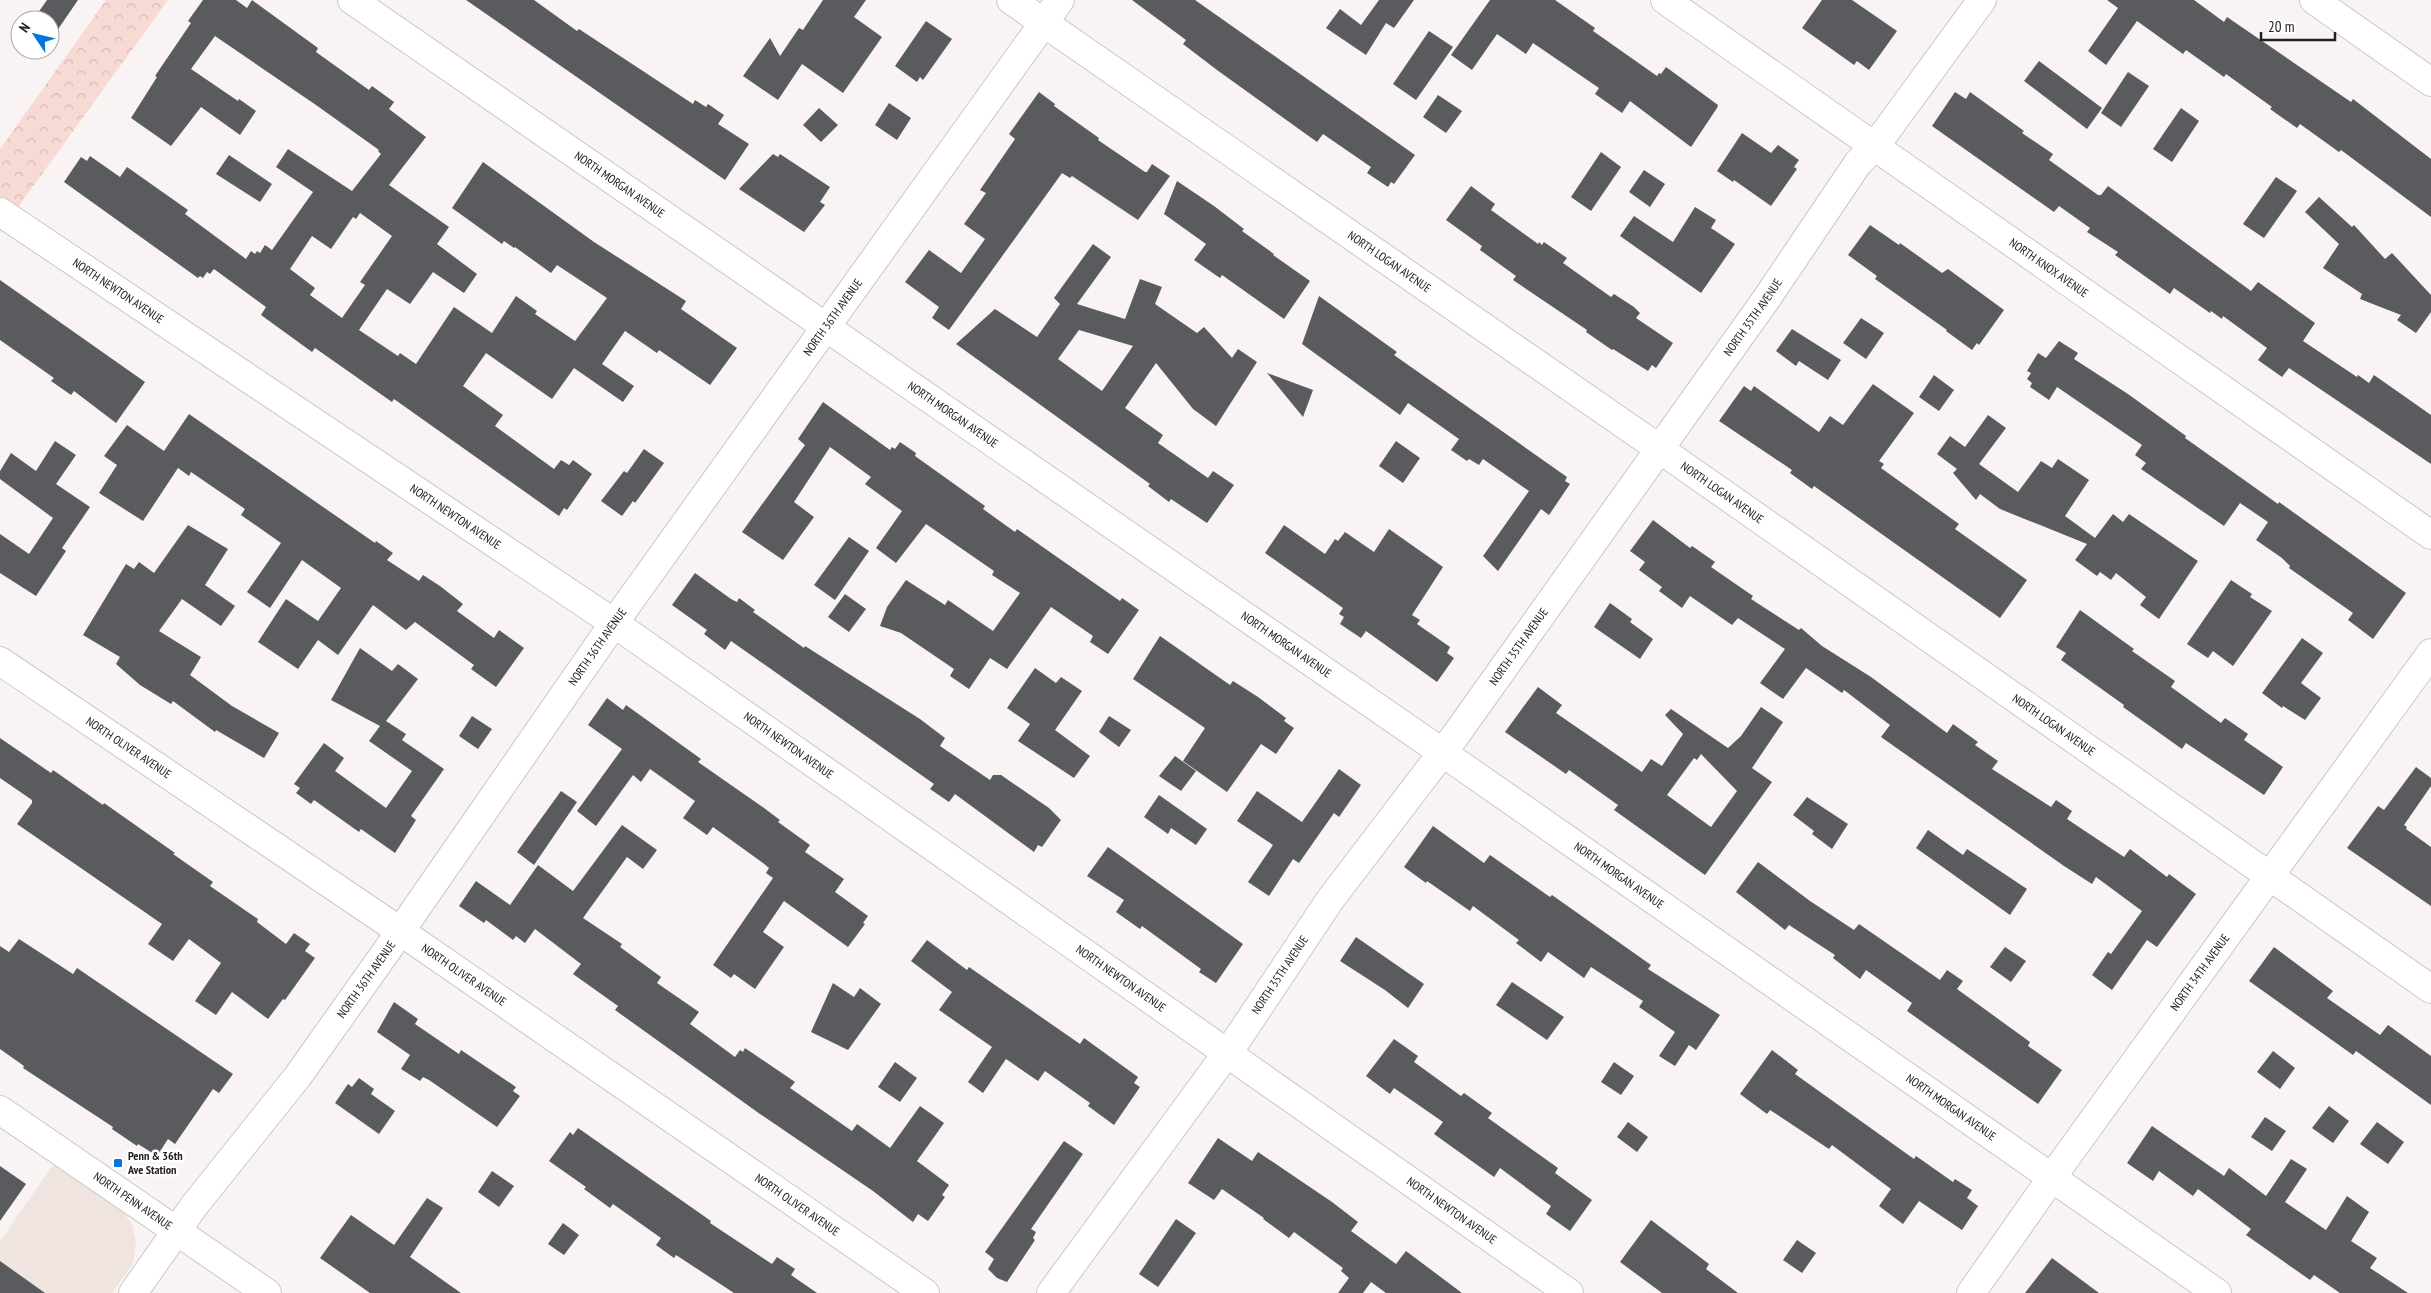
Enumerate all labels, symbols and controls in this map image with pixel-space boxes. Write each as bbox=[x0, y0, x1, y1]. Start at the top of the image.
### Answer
north arrow bbox=[10, 10, 60, 60]
scale bar bbox=[2261, 10, 2335, 42]
text: 20 m bbox=[2268, 17, 2294, 36]
text: N bbox=[15, 19, 34, 36]
street label: NORTH MORGAN AVENUE bbox=[572, 148, 668, 221]
street label: NORTH LOGAN AVENUE bbox=[1345, 227, 1434, 295]
street label: NORTH KNOX AVENUE bbox=[2006, 235, 2091, 300]
street label: NORTH NEWTON AVENUE bbox=[70, 255, 167, 326]
street label: NORTH 36TH AVENUE bbox=[800, 276, 865, 359]
street label: NORTH 35TH AVENUE bbox=[1720, 276, 1785, 359]
street label: NORTH MORGAN AVENUE bbox=[905, 378, 1001, 451]
street label: NORTH LOGAN AVENUE bbox=[1678, 458, 1767, 526]
street label: NORTH NEWTON AVENUE bbox=[407, 481, 504, 552]
street label: NORTH 36TH AVENUE bbox=[565, 605, 629, 688]
street label: NORTH 35TH AVENUE bbox=[1486, 605, 1551, 688]
street label: NORTH MORGAN AVENUE bbox=[1238, 608, 1334, 681]
street label: NORTH LOGAN AVENUE bbox=[2010, 690, 2098, 759]
street label: NORTH NEWTON AVENUE bbox=[741, 708, 837, 782]
street label: NORTH OLIVER AVENUE bbox=[83, 713, 174, 781]
street label: NORTH MORGAN AVENUE bbox=[1571, 839, 1667, 912]
street label: NORTH 34TH AVENUE bbox=[2167, 931, 2232, 1013]
street label: NORTH 35TH AVENUE bbox=[1248, 933, 1311, 1017]
street label: NORTH 36TH AVENUE bbox=[333, 938, 398, 1021]
street label: NORTH OLIVER AVENUE bbox=[419, 940, 509, 1009]
street label: NORTH NEWTON AVENUE bbox=[1073, 942, 1169, 1015]
street label: NORTH MORGAN AVENUE bbox=[1903, 1070, 1999, 1144]
place label: Penn & 36th Ave Station bbox=[127, 1148, 183, 1177]
marker: Penn & 36th Ave Station bbox=[112, 1157, 124, 1169]
street label: NORTH PENN AVENUE bbox=[91, 1168, 175, 1233]
street label: NORTH OLIVER AVENUE bbox=[752, 1170, 843, 1239]
street label: NORTH NEWTON AVENUE bbox=[1404, 1174, 1500, 1247]

